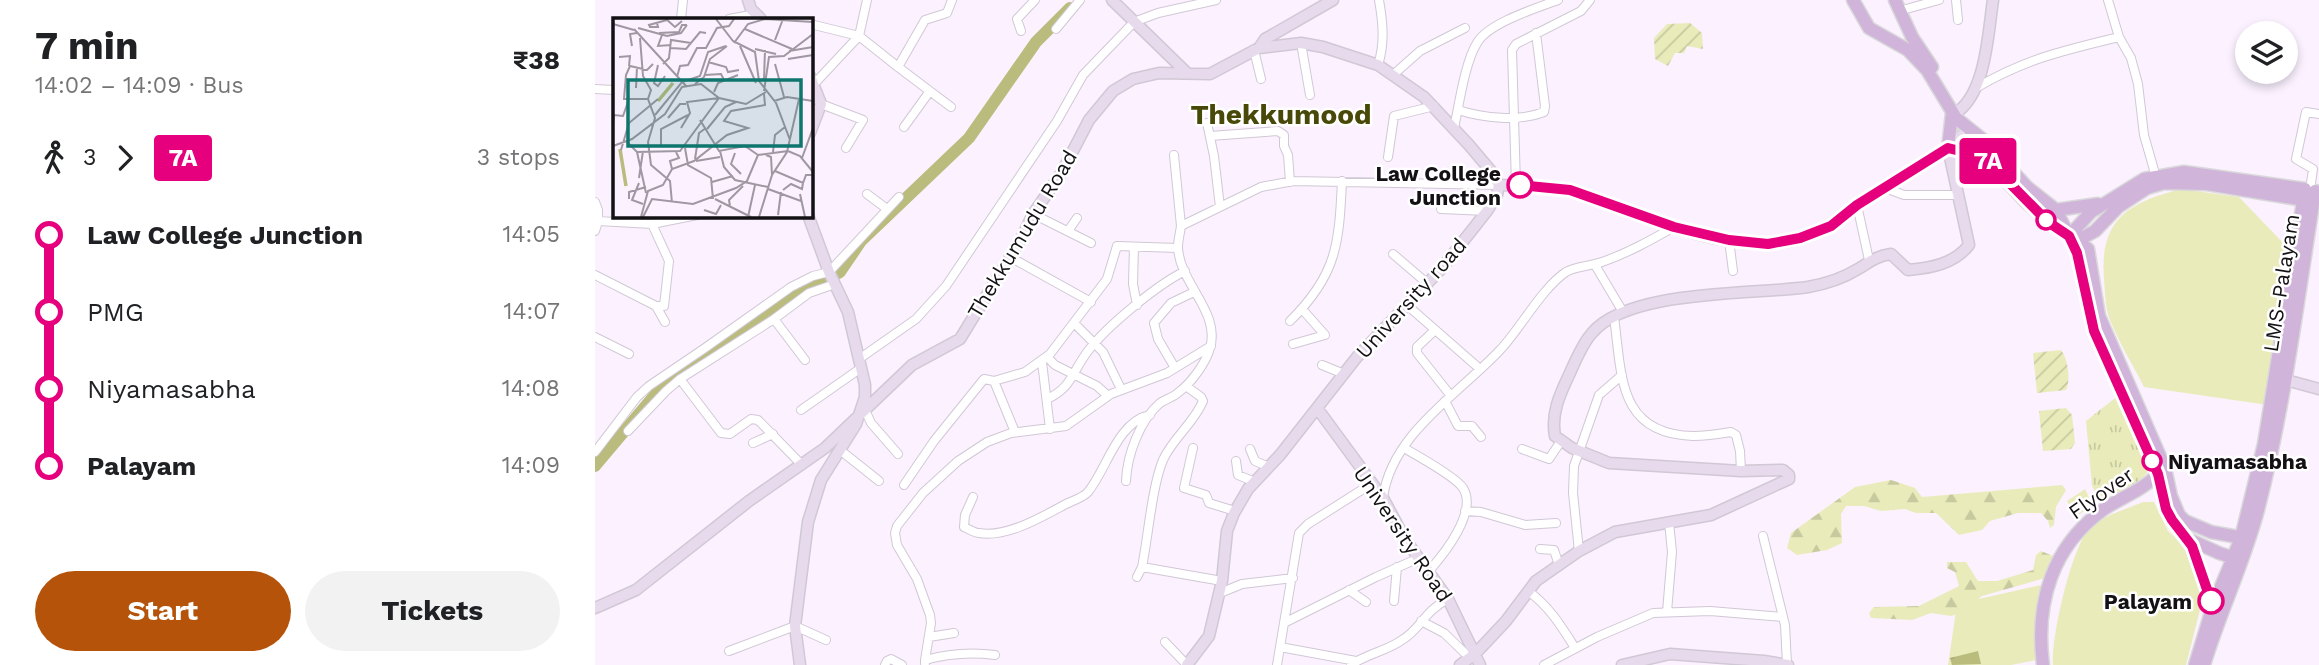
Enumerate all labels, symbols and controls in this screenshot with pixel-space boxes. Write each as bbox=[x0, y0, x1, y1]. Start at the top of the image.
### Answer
inset map bbox=[613, 18, 812, 217]
map controls bbox=[2235, 21, 2298, 84]
button: layers bbox=[2235, 21, 2298, 84]
text: 7 min bbox=[35, 24, 138, 68]
text: ₹38 bbox=[513, 45, 560, 75]
text: 14:02 – 14:09 · Bus bbox=[35, 72, 244, 99]
district label: Thekkumood bbox=[1190, 98, 1372, 131]
line badge: 7A bbox=[1957, 138, 2019, 184]
icon: walk bbox=[35, 139, 73, 177]
icon: forward bbox=[106, 139, 144, 177]
text: 3 bbox=[83, 144, 96, 171]
text: 7A bbox=[168, 144, 198, 172]
text: 3 stops bbox=[477, 144, 560, 171]
street label: Thekkumudu Road bbox=[962, 145, 1082, 323]
text: 7A bbox=[1973, 147, 2003, 175]
place label: Law College Junction bbox=[1375, 161, 1501, 210]
marker: Law College Junction bbox=[1507, 172, 1533, 198]
unlabelled marker bbox=[2036, 210, 2056, 230]
street label: LMS-Palayam bbox=[2258, 212, 2304, 354]
text: Law College Junction bbox=[87, 220, 363, 250]
text: 14:05 bbox=[502, 221, 560, 248]
street label: University road bbox=[1350, 233, 1472, 363]
text: PMG bbox=[87, 297, 144, 327]
text: 14:07 bbox=[503, 298, 560, 325]
text: Niyamasabha bbox=[87, 374, 256, 404]
text: 14:08 bbox=[502, 375, 560, 402]
place label: Niyamasabha bbox=[2168, 449, 2308, 474]
text: Palayam bbox=[87, 451, 196, 481]
marker: Niyamasabha bbox=[2142, 451, 2162, 471]
text: 14:09 bbox=[502, 452, 560, 479]
street label: University Road bbox=[1348, 461, 1458, 607]
street label: Flyover bbox=[2064, 461, 2139, 524]
button: Start bbox=[35, 571, 291, 651]
button: Tickets bbox=[305, 571, 560, 651]
marker: Palayam bbox=[2198, 588, 2224, 614]
place label: Palayam bbox=[2104, 589, 2192, 614]

